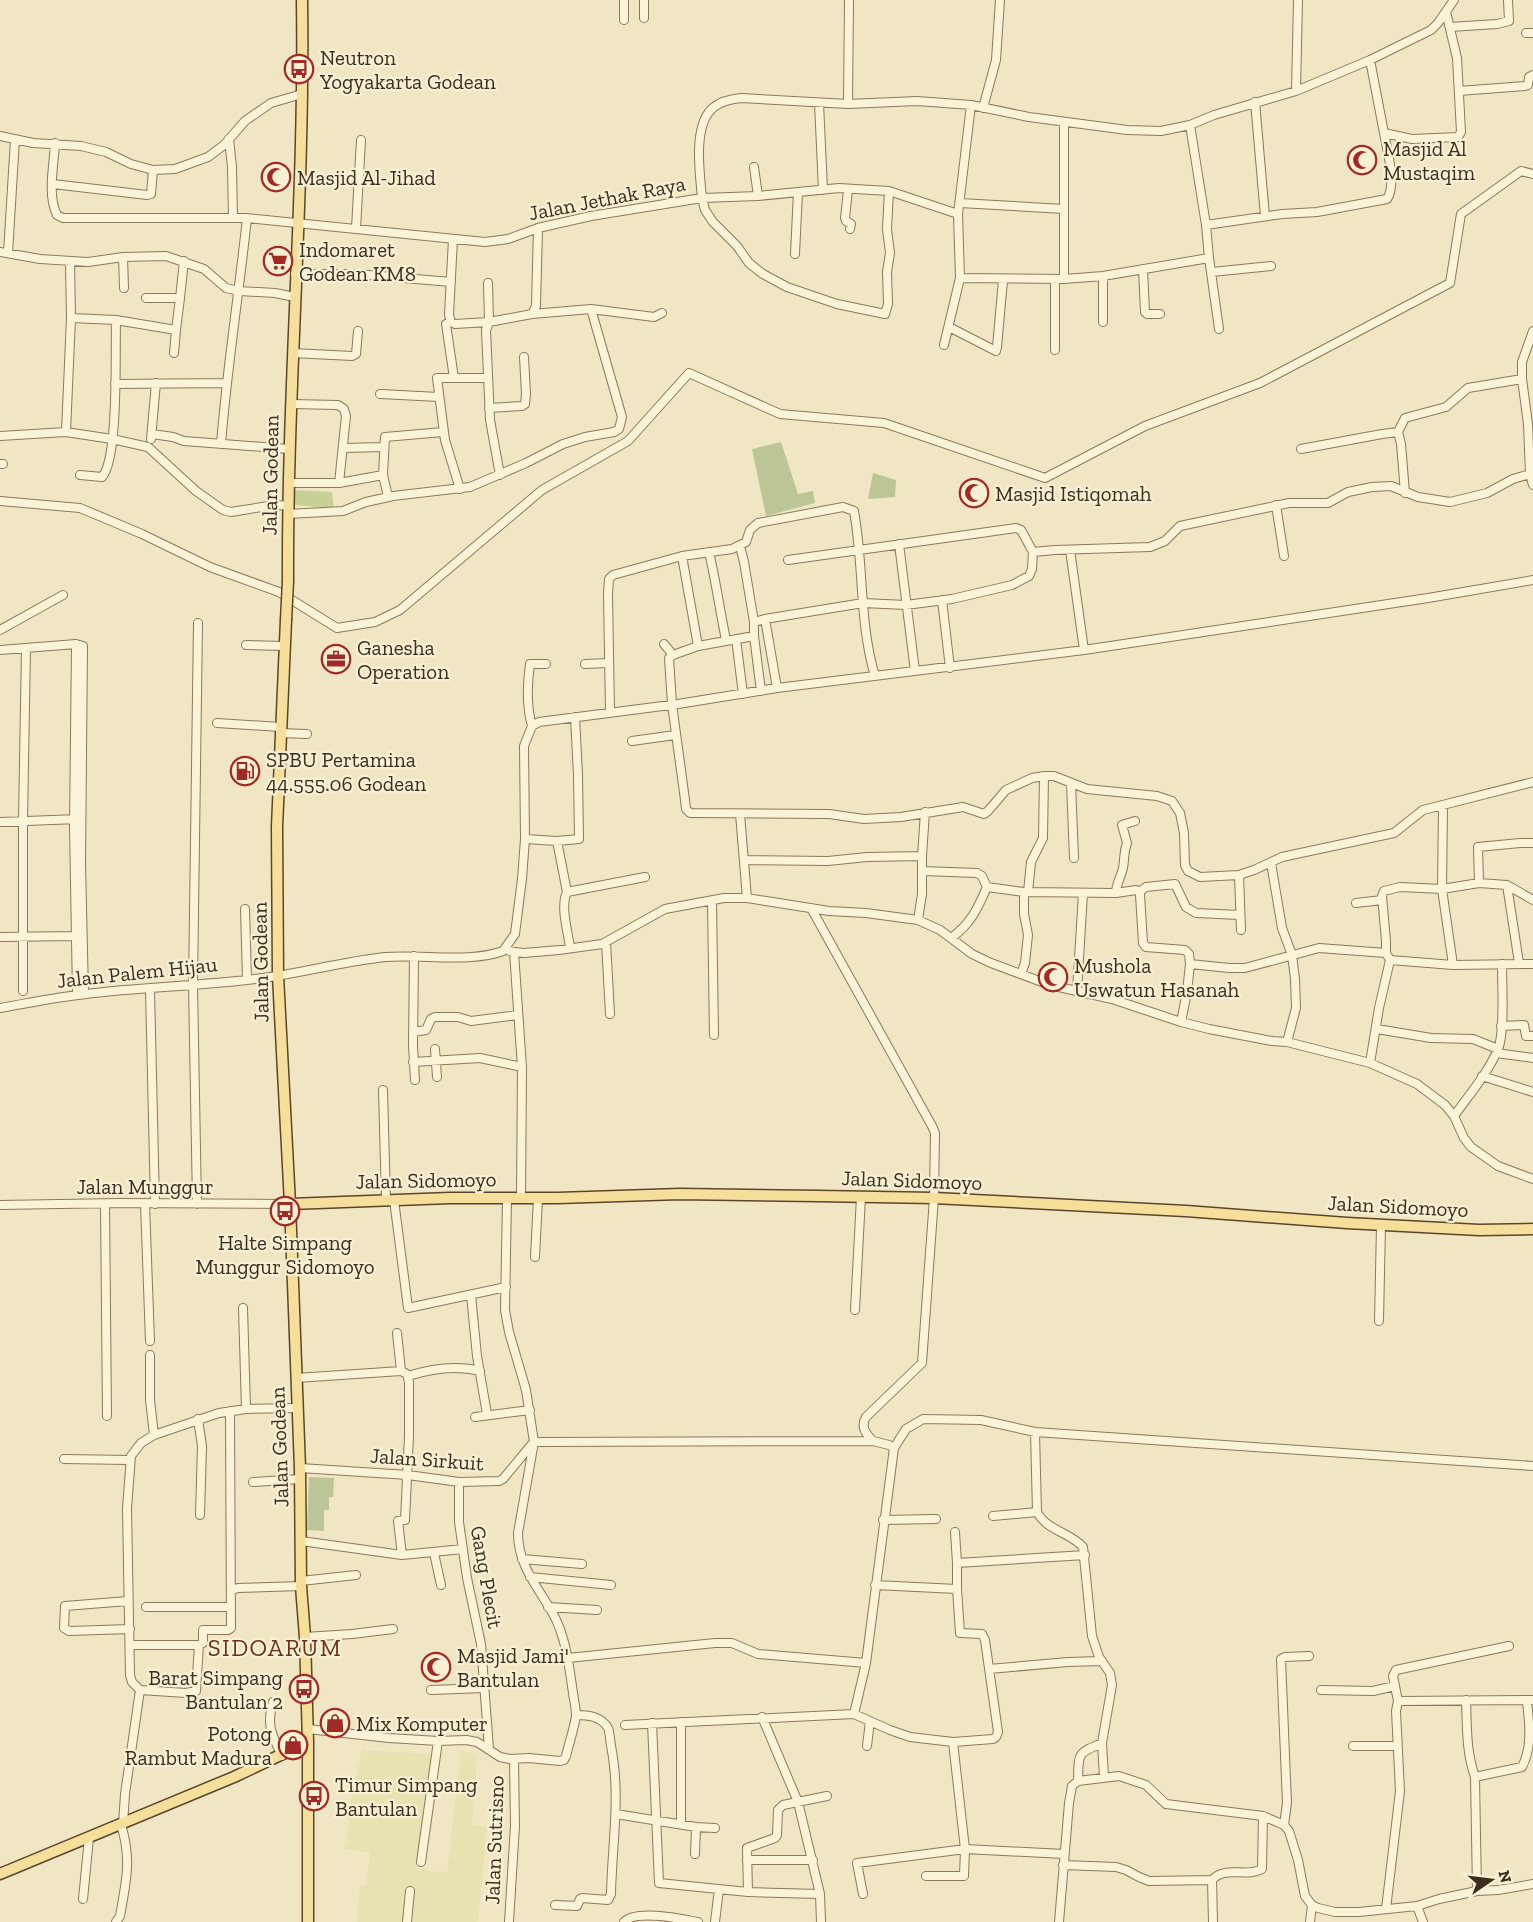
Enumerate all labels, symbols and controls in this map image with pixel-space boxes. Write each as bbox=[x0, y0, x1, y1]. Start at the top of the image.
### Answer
place label: Neutron Yogyakarta Godean bbox=[319, 45, 496, 94]
bus stop icon: Neutron Yogyakarta Godean bbox=[283, 53, 315, 85]
place label: Masjid Al Mustaqim bbox=[1383, 136, 1475, 185]
mosque icon: Masjid Al Mustaqim bbox=[1346, 144, 1378, 176]
mosque icon: Masjid Al-Jihad bbox=[260, 161, 292, 193]
place label: Masjid Al-Jihad bbox=[297, 165, 436, 191]
street label: Jalan Jethak Raya bbox=[527, 171, 687, 225]
place label: Indomaret Godean KM8 bbox=[299, 237, 416, 286]
supermarket icon: Indomaret Godean KM8 bbox=[262, 245, 294, 277]
street label: Jalan Godean bbox=[256, 415, 284, 535]
mosque icon: Masjid Istiqomah bbox=[958, 477, 990, 509]
place label: Masjid Istiqomah bbox=[995, 481, 1152, 507]
place label: Ganesha Operation bbox=[357, 635, 449, 684]
office icon: Ganesha Operation bbox=[320, 643, 352, 675]
place label: SPBU Pertamina 44.555.06 Godean bbox=[266, 747, 426, 796]
fuel station icon: SPBU Pertamina 44.555.06 Godean bbox=[229, 755, 261, 787]
street label: Jalan Godean bbox=[246, 902, 274, 1022]
street label: Jalan Palem Hijau bbox=[56, 951, 219, 994]
place label: Mushola Uswatun Hasanah bbox=[1074, 953, 1240, 1002]
mosque icon: Mushola Uswatun Hasanah bbox=[1037, 961, 1069, 993]
street label: Jalan Sidomoyo bbox=[841, 1165, 983, 1195]
street label: Jalan Sidomoyo bbox=[355, 1166, 497, 1194]
street label: Jalan Munggur bbox=[76, 1174, 214, 1199]
street label: Jalan Sidomoyo bbox=[1327, 1190, 1469, 1222]
bus stop icon: Halte Simpang Munggur Sidomoyo bbox=[269, 1195, 301, 1227]
place label: Halte Simpang Munggur Sidomoyo bbox=[195, 1230, 375, 1279]
street label: Jalan Godean bbox=[264, 1386, 294, 1508]
street label: Jalan Sirkuit bbox=[369, 1443, 485, 1475]
street label: Gang Plecit bbox=[466, 1524, 508, 1631]
district label: SIDOARUM bbox=[208, 1633, 342, 1662]
place label: Masjid Jami' Bantulan bbox=[457, 1643, 569, 1692]
mosque icon: Masjid Jami' Bantulan bbox=[420, 1651, 452, 1683]
place label: Barat Simpang Bantulan 2 bbox=[148, 1665, 283, 1714]
bus stop icon: Barat Simpang Bantulan 2 bbox=[288, 1673, 320, 1705]
shop icon: Mix Komputer bbox=[319, 1707, 351, 1739]
place label: Mix Komputer bbox=[356, 1711, 488, 1736]
place label: Potong Rambut Madura bbox=[124, 1721, 272, 1770]
shop icon: Potong Rambut Madura bbox=[277, 1729, 309, 1761]
place label: Timur Simpang Bantulan bbox=[335, 1772, 478, 1821]
street label: Jalan Sutrisno bbox=[479, 1775, 509, 1905]
bus stop icon: Timur Simpang Bantulan bbox=[298, 1780, 330, 1812]
north arrow bbox=[1461, 1850, 1521, 1910]
text: N bbox=[1494, 1868, 1516, 1885]

